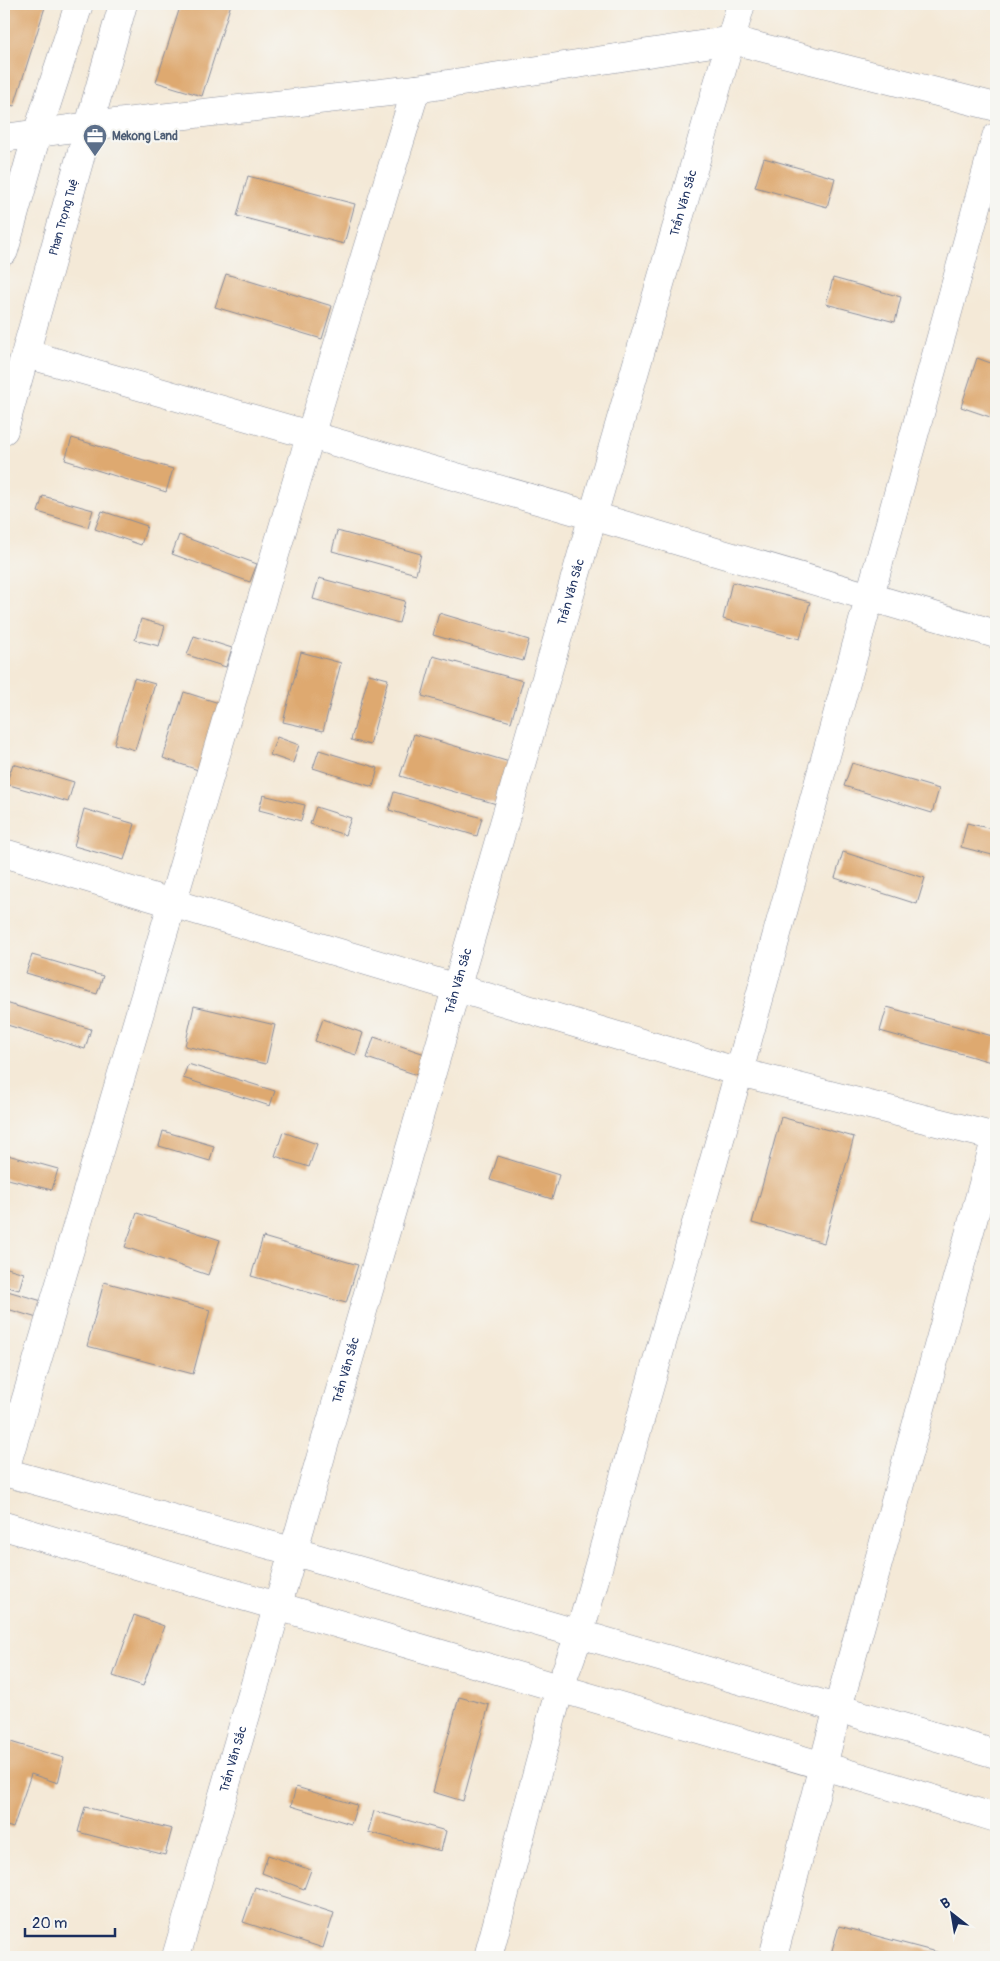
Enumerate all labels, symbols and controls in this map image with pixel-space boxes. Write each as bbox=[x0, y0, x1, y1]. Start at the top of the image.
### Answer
office icon: Mekong Land bbox=[82, 123, 108, 157]
place label: Mekong Land bbox=[112, 129, 178, 144]
street label: Trần Văn Sắc bbox=[667, 168, 700, 238]
street label: Phan Trọng Tuệ bbox=[46, 177, 81, 257]
street label: Trần Văn Sắc bbox=[554, 557, 588, 627]
street label: Trần Văn Sắc bbox=[442, 946, 475, 1016]
street label: Trần Văn Sắc bbox=[329, 1335, 363, 1405]
street label: Trần Văn Sắc bbox=[217, 1724, 250, 1794]
north arrow bbox=[928, 1888, 978, 1938]
text: B bbox=[938, 1894, 953, 1913]
scale bar bbox=[25, 1906, 115, 1938]
text: 20 m bbox=[32, 1914, 67, 1933]

